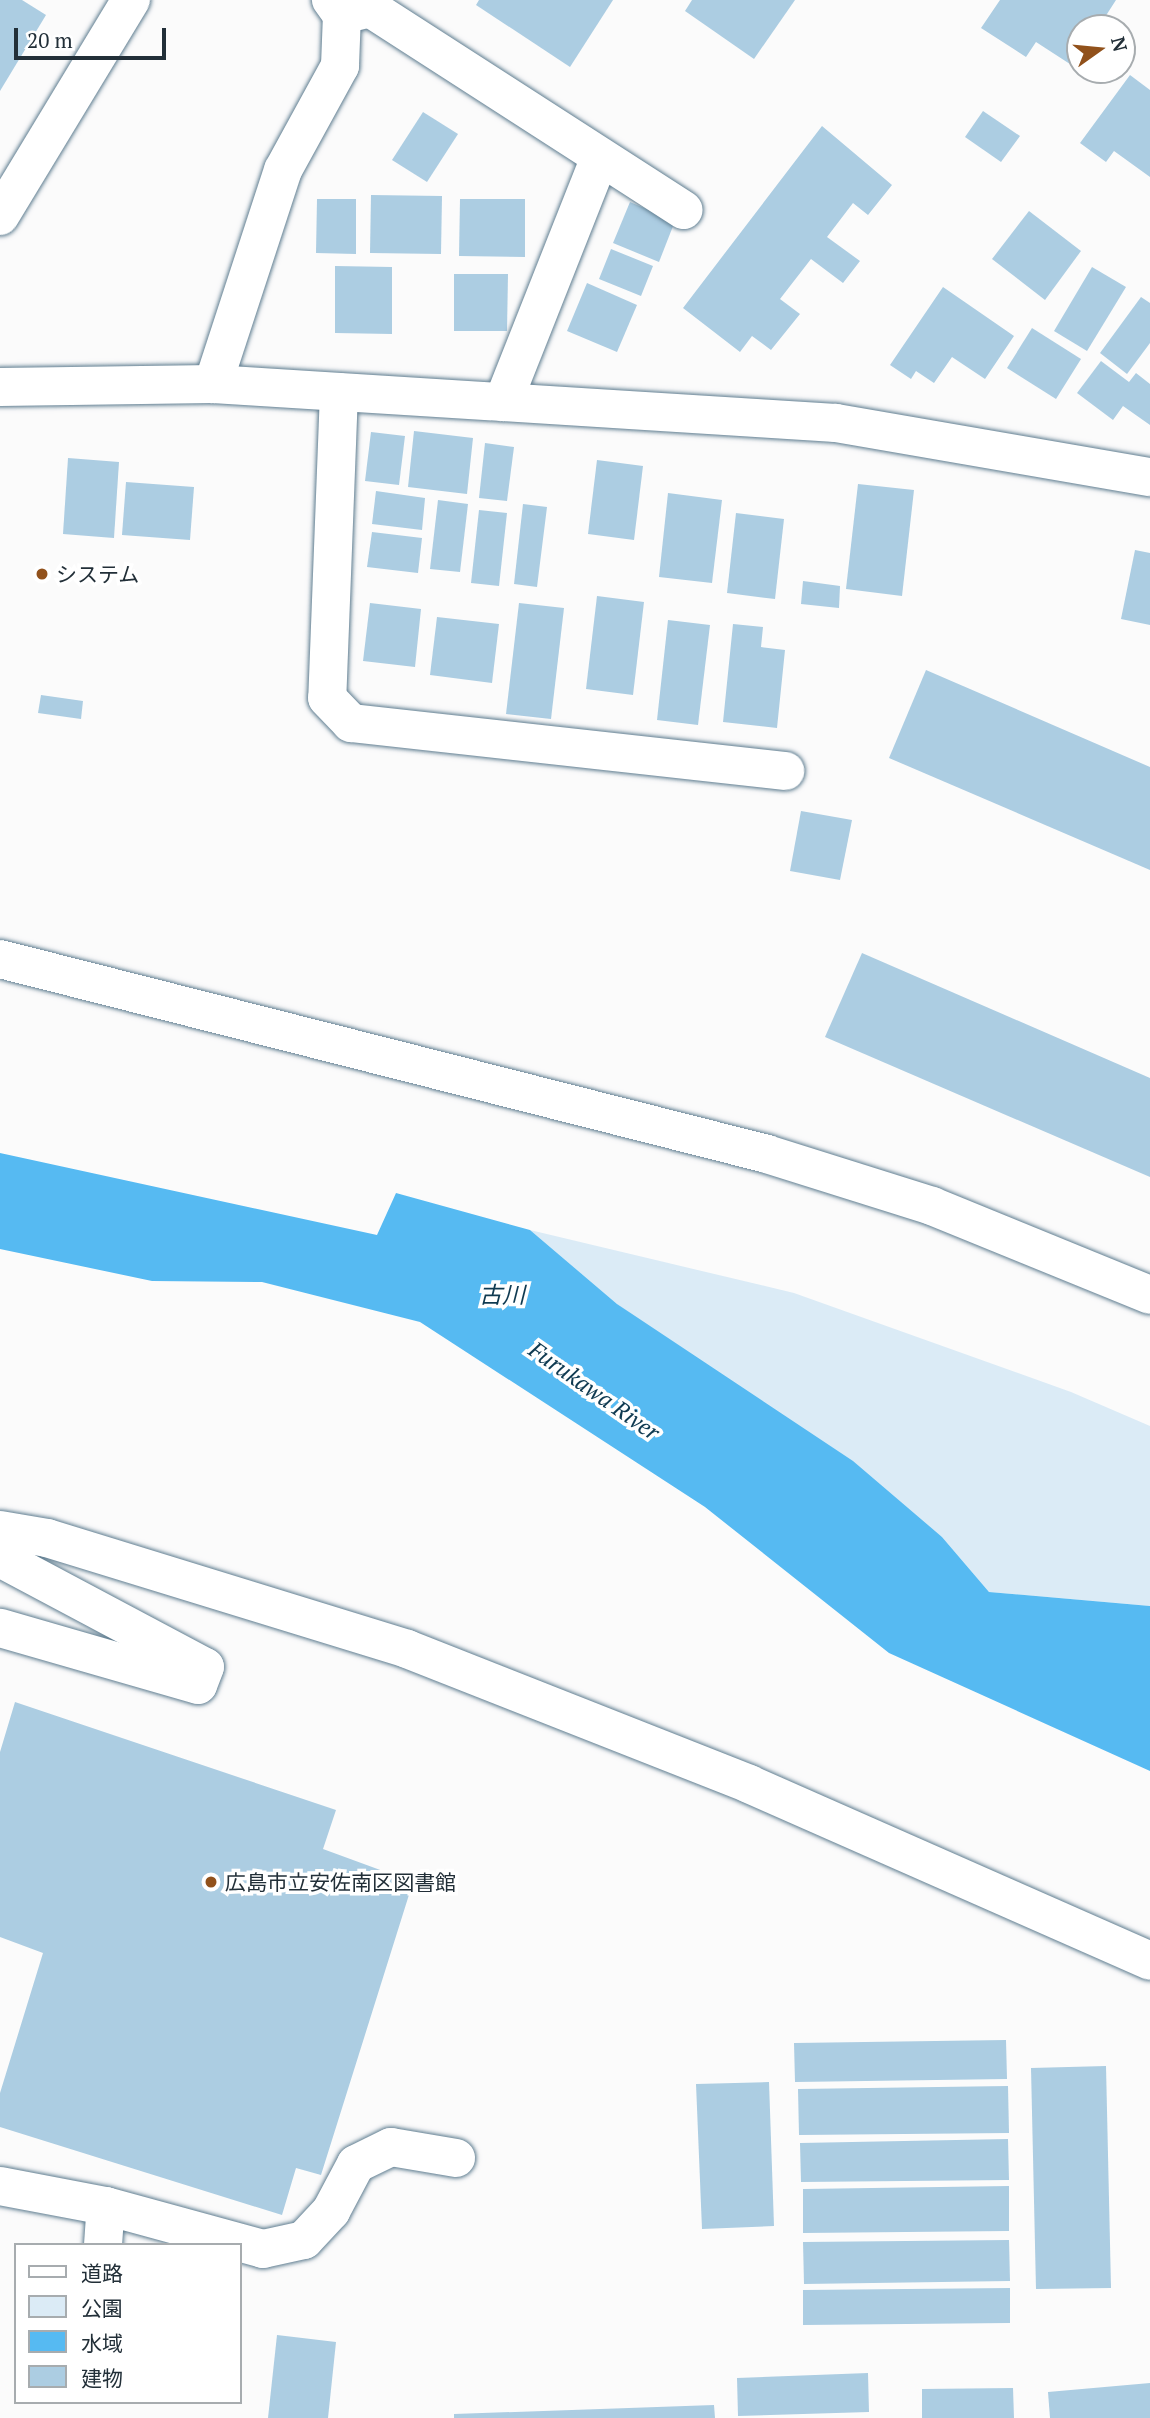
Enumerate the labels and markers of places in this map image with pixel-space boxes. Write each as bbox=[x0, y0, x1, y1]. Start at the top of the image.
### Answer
place label: システム bbox=[56, 561, 140, 587]
marker: システム bbox=[34, 566, 50, 582]
place label: 広島市立安佐南区図書館 bbox=[225, 1869, 456, 1895]
marker: 広島市立安佐南区図書館 bbox=[203, 1874, 219, 1890]

